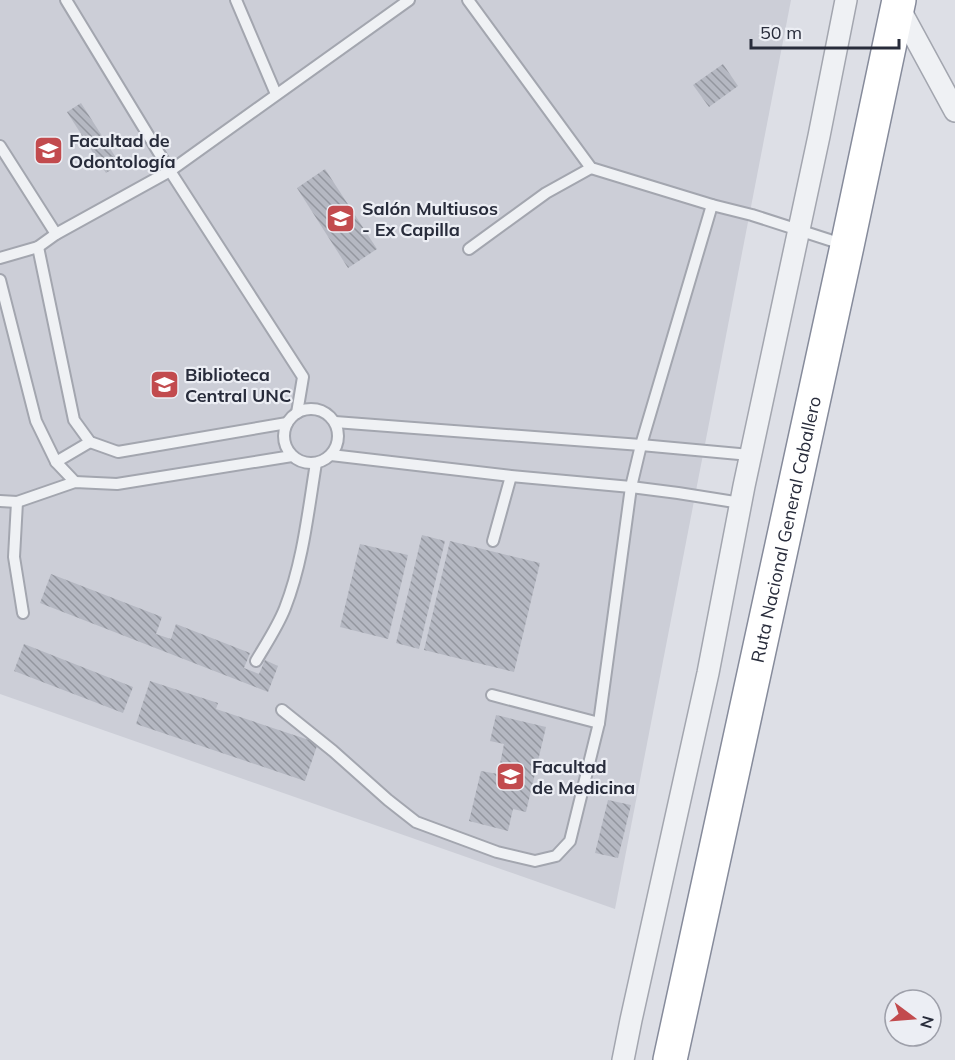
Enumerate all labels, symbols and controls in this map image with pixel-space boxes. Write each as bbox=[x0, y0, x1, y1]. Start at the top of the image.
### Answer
scale bar bbox=[751, 12, 900, 50]
text: 50 m bbox=[760, 21, 802, 44]
place label: Facultad de Odontología bbox=[69, 129, 176, 173]
school or university icon: Facultad de Odontología bbox=[32, 134, 64, 166]
place label: Salón Multiusos - Ex Capilla bbox=[362, 197, 498, 241]
school or university icon: Salón Multiusos - Ex Capilla bbox=[325, 202, 357, 234]
place label: Biblioteca Central UNC bbox=[185, 363, 291, 407]
school or university icon: Biblioteca Central UNC bbox=[148, 368, 180, 400]
street label: Ruta Nacional General Caballero bbox=[745, 394, 826, 665]
place label: Facultad de Medicina bbox=[532, 755, 635, 799]
school or university icon: Facultad de Medicina bbox=[495, 760, 527, 792]
north arrow bbox=[883, 988, 943, 1048]
text: N bbox=[916, 1014, 939, 1031]

